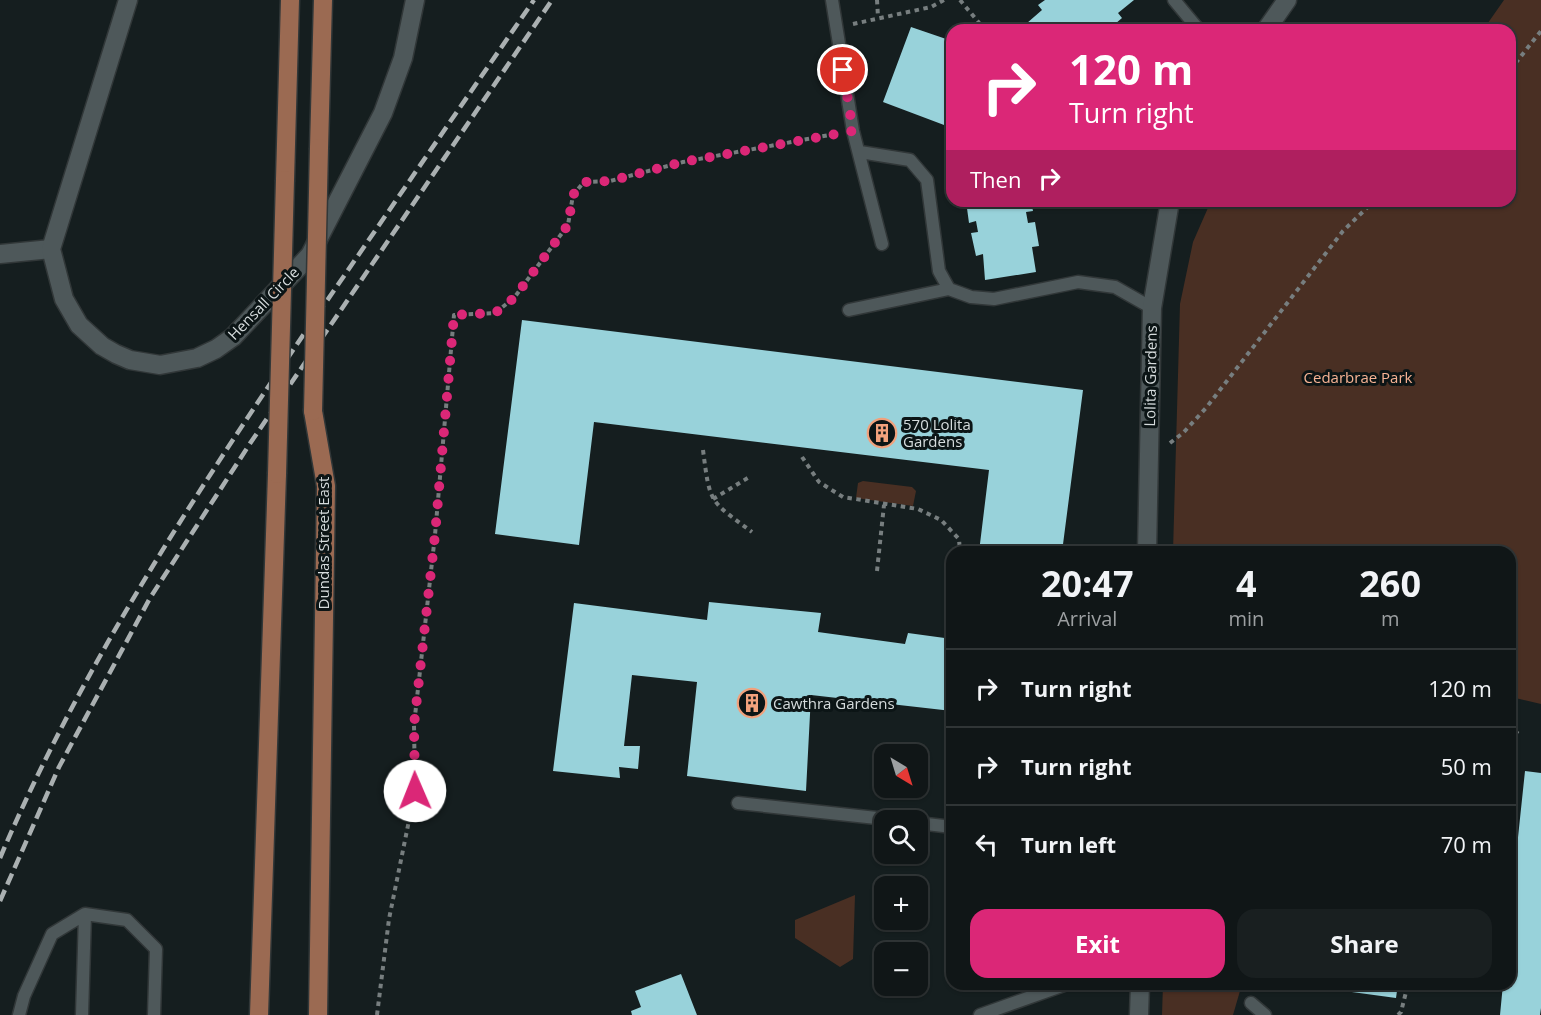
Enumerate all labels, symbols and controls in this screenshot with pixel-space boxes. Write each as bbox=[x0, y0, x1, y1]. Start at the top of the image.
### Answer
text: 120 m bbox=[1069, 40, 1193, 97]
pin bbox=[817, 44, 868, 95]
icon: right bbox=[970, 48, 1048, 126]
icon: arrive bbox=[826, 53, 859, 86]
text: Turn right bbox=[1069, 94, 1194, 131]
icon: right bbox=[1033, 162, 1066, 195]
text: Then bbox=[970, 164, 1021, 194]
street label: Hensall Circle bbox=[223, 262, 303, 344]
street label: Lolita Gardens bbox=[1139, 325, 1161, 427]
park label: Cedarbrae Park bbox=[1304, 367, 1413, 387]
place label: 570 Lolita Gardens bbox=[903, 414, 971, 451]
building icon: 570 Lolita Gardens bbox=[866, 417, 898, 449]
street label: Dundas Street East bbox=[313, 477, 333, 609]
text: 20:47 bbox=[1041, 559, 1134, 608]
text: 4 bbox=[1236, 559, 1257, 608]
text: 260 bbox=[1359, 559, 1421, 608]
text: Arrival bbox=[1057, 605, 1117, 632]
text: min bbox=[1228, 605, 1264, 632]
text: m bbox=[1381, 605, 1399, 632]
icon: right bbox=[970, 672, 1003, 705]
text: Turn right bbox=[1021, 673, 1132, 703]
text: 120 m bbox=[1428, 673, 1492, 703]
building icon: Cawthra Gardens bbox=[736, 687, 768, 719]
place label: Cawthra Gardens bbox=[773, 693, 895, 713]
north arrow bbox=[874, 744, 928, 798]
map controls bbox=[874, 744, 928, 996]
icon: right bbox=[970, 750, 1003, 783]
text: Turn right bbox=[1021, 751, 1132, 781]
text: 50 m bbox=[1441, 751, 1492, 781]
position arrow bbox=[383, 759, 447, 823]
button: search bbox=[874, 810, 928, 864]
icon: left bbox=[970, 828, 1003, 861]
text: Turn left bbox=[1021, 829, 1116, 859]
text: 70 m bbox=[1441, 829, 1492, 859]
button: + bbox=[874, 876, 928, 930]
button: Exit bbox=[970, 909, 1225, 978]
button: Share bbox=[1237, 909, 1492, 978]
button: − bbox=[874, 942, 928, 996]

